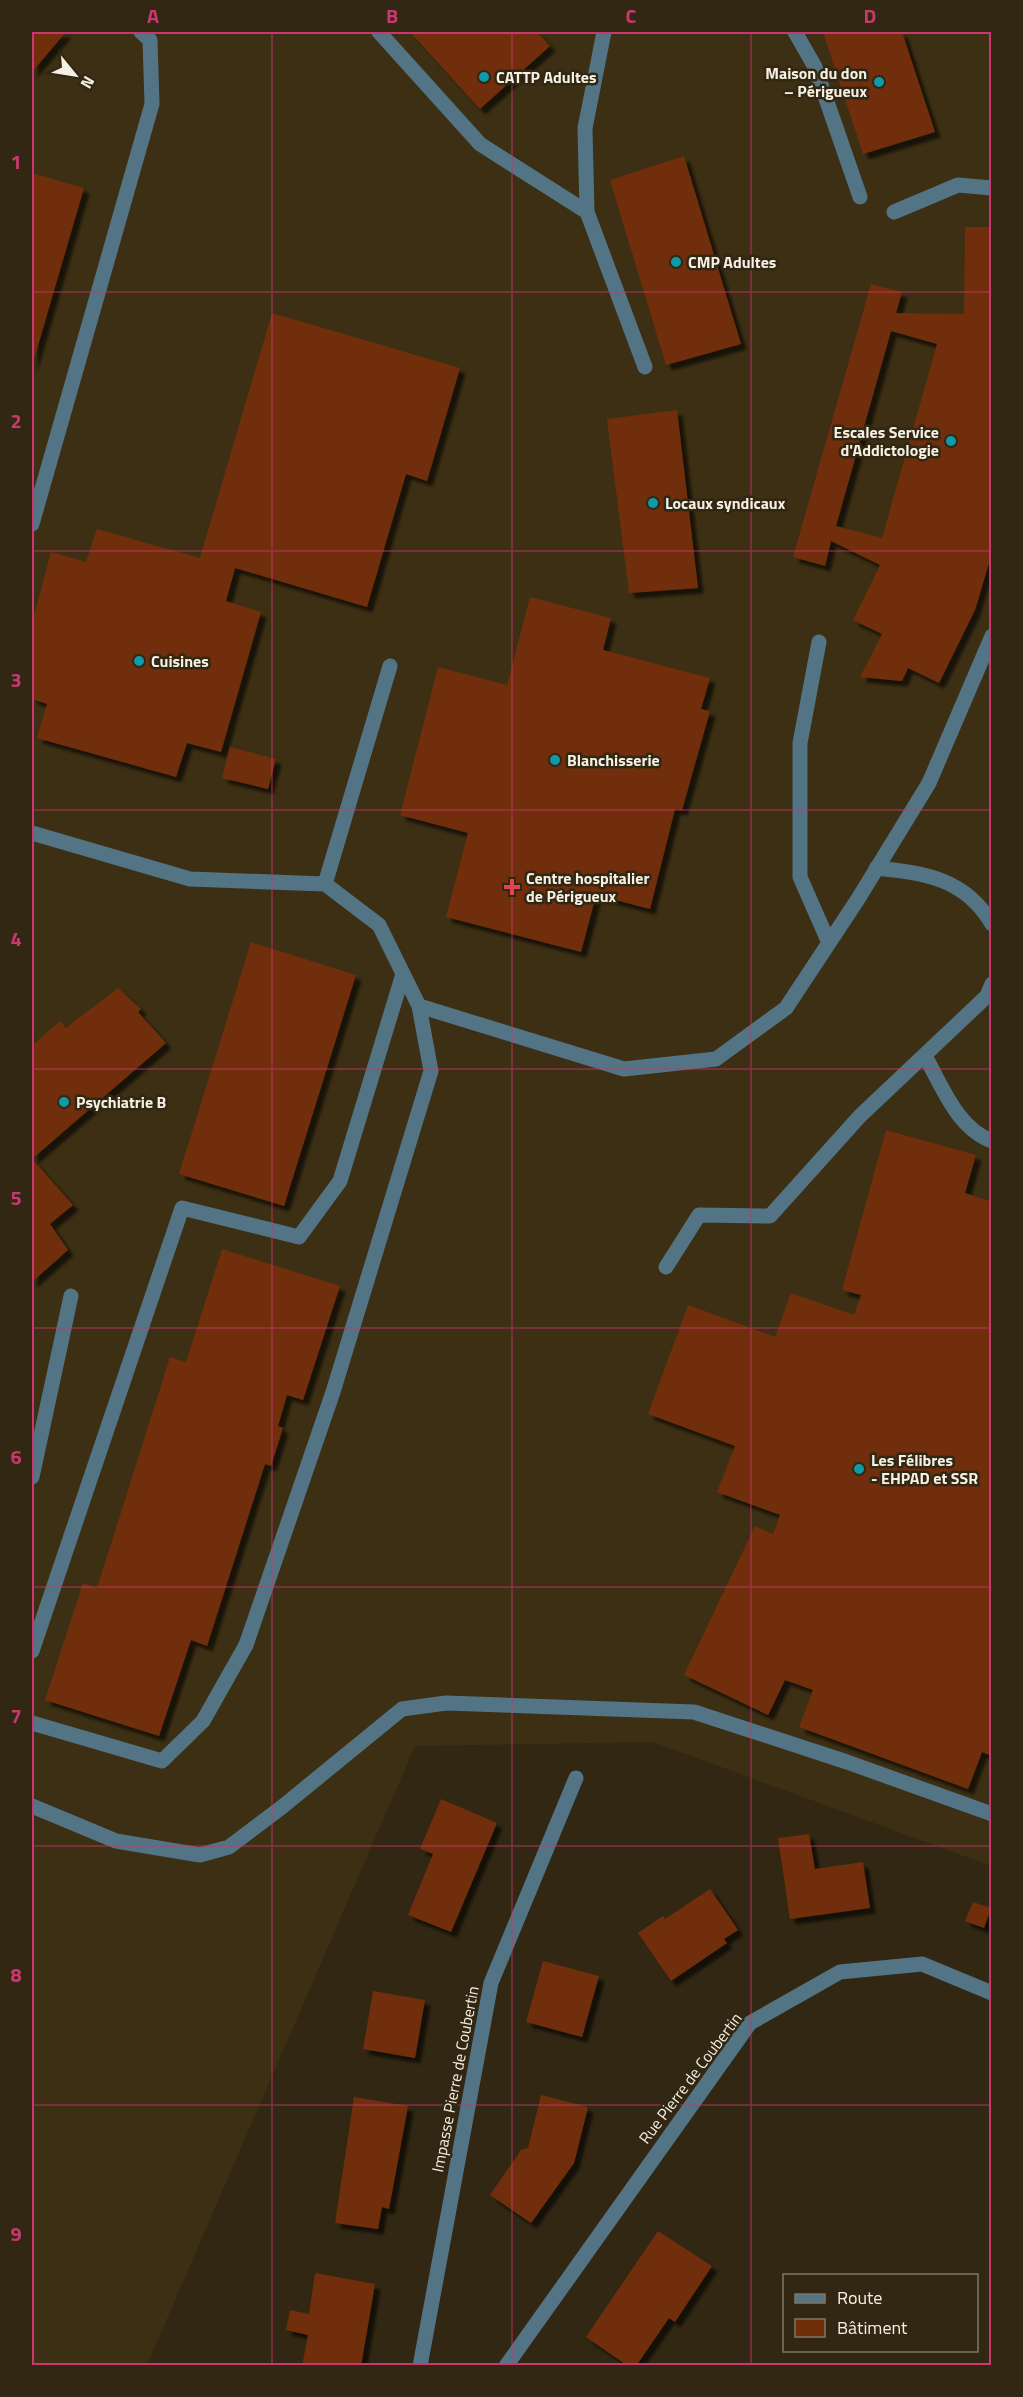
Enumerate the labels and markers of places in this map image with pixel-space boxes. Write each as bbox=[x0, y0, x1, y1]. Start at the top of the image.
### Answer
place label: Maison du don – Périgueux bbox=[765, 61, 867, 103]
place label: CATTP Adultes bbox=[496, 65, 597, 89]
marker: CATTP Adultes bbox=[477, 70, 491, 84]
marker: Maison du don – Périgueux bbox=[872, 75, 886, 89]
place label: CMP Adultes bbox=[688, 250, 776, 274]
marker: CMP Adultes bbox=[669, 255, 683, 269]
place label: Escales Service d'Addictologie bbox=[834, 420, 939, 462]
marker: Escales Service d'Addictologie bbox=[944, 434, 958, 448]
place label: Locaux syndicaux bbox=[665, 491, 786, 515]
marker: Locaux syndicaux bbox=[646, 496, 660, 510]
place label: Cuisines bbox=[151, 649, 209, 673]
marker: Cuisines bbox=[132, 654, 146, 668]
place label: Blanchisserie bbox=[567, 748, 660, 772]
marker: Blanchisserie bbox=[548, 753, 562, 767]
place label: Centre hospitalier de Périgueux bbox=[526, 866, 649, 908]
marker: Centre hospitalier de Périgueux bbox=[503, 878, 521, 896]
place label: Psychiatrie B bbox=[76, 1090, 167, 1114]
marker: Psychiatrie B bbox=[57, 1095, 71, 1109]
place label: Les Félibres - EHPAD et SSR bbox=[871, 1448, 978, 1490]
marker: Les Félibres - EHPAD et SSR bbox=[852, 1462, 866, 1476]

